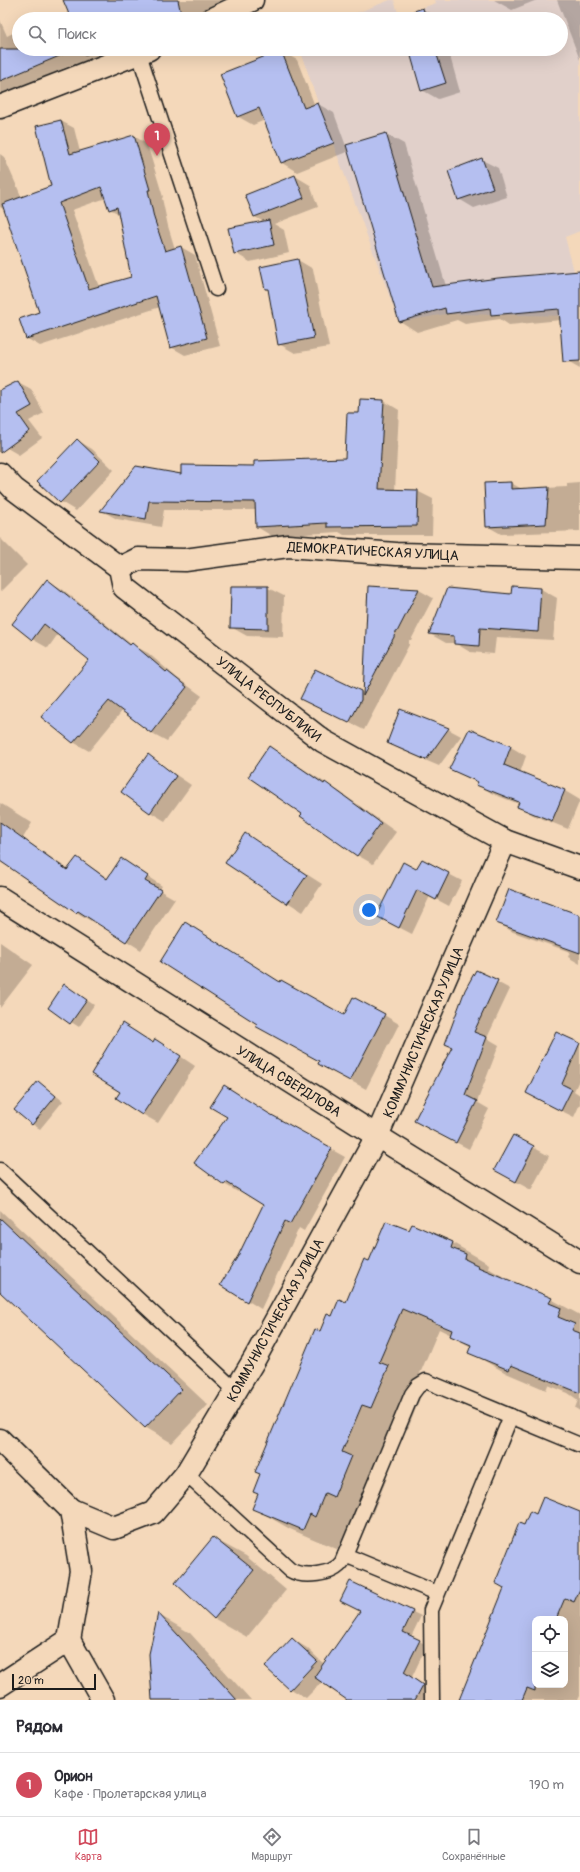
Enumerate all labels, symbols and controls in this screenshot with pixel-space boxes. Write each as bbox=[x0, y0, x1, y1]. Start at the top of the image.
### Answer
search box bbox=[12, 12, 568, 56]
icon: search bbox=[26, 23, 48, 45]
text: Поиск bbox=[58, 25, 97, 44]
pin: 1 bbox=[144, 123, 170, 156]
street label: ДЕМОКРАТИЧЕСКАЯ УЛИЦА bbox=[286, 538, 459, 564]
street label: УЛИЦА РЕСПУБЛИКИ bbox=[213, 653, 325, 746]
your location bbox=[359, 900, 379, 920]
street label: КОММУНИСТИЧЕСКАЯ УЛИЦА bbox=[380, 944, 467, 1120]
street label: УЛИЦА СВЕРДЛОВА bbox=[233, 1042, 344, 1121]
street label: КОММУНИСТИЧЕСКАЯ УЛИЦА bbox=[223, 1235, 328, 1405]
map controls bbox=[532, 1616, 568, 1688]
button: locate bbox=[532, 1616, 568, 1652]
button: layers bbox=[532, 1652, 568, 1688]
scale bar bbox=[12, 1672, 96, 1691]
text: 20 m bbox=[18, 1674, 44, 1687]
text: Рядом bbox=[16, 1716, 63, 1737]
text: Орион bbox=[54, 1767, 93, 1786]
text: 1 bbox=[26, 1777, 32, 1793]
text: 190 m bbox=[529, 1777, 564, 1793]
text: Кафе · Пролетарская улица bbox=[54, 1786, 206, 1802]
tab: Карта bbox=[75, 1826, 102, 1863]
tab: Маршрут bbox=[251, 1826, 293, 1863]
tab: Сохранённые bbox=[442, 1826, 505, 1863]

